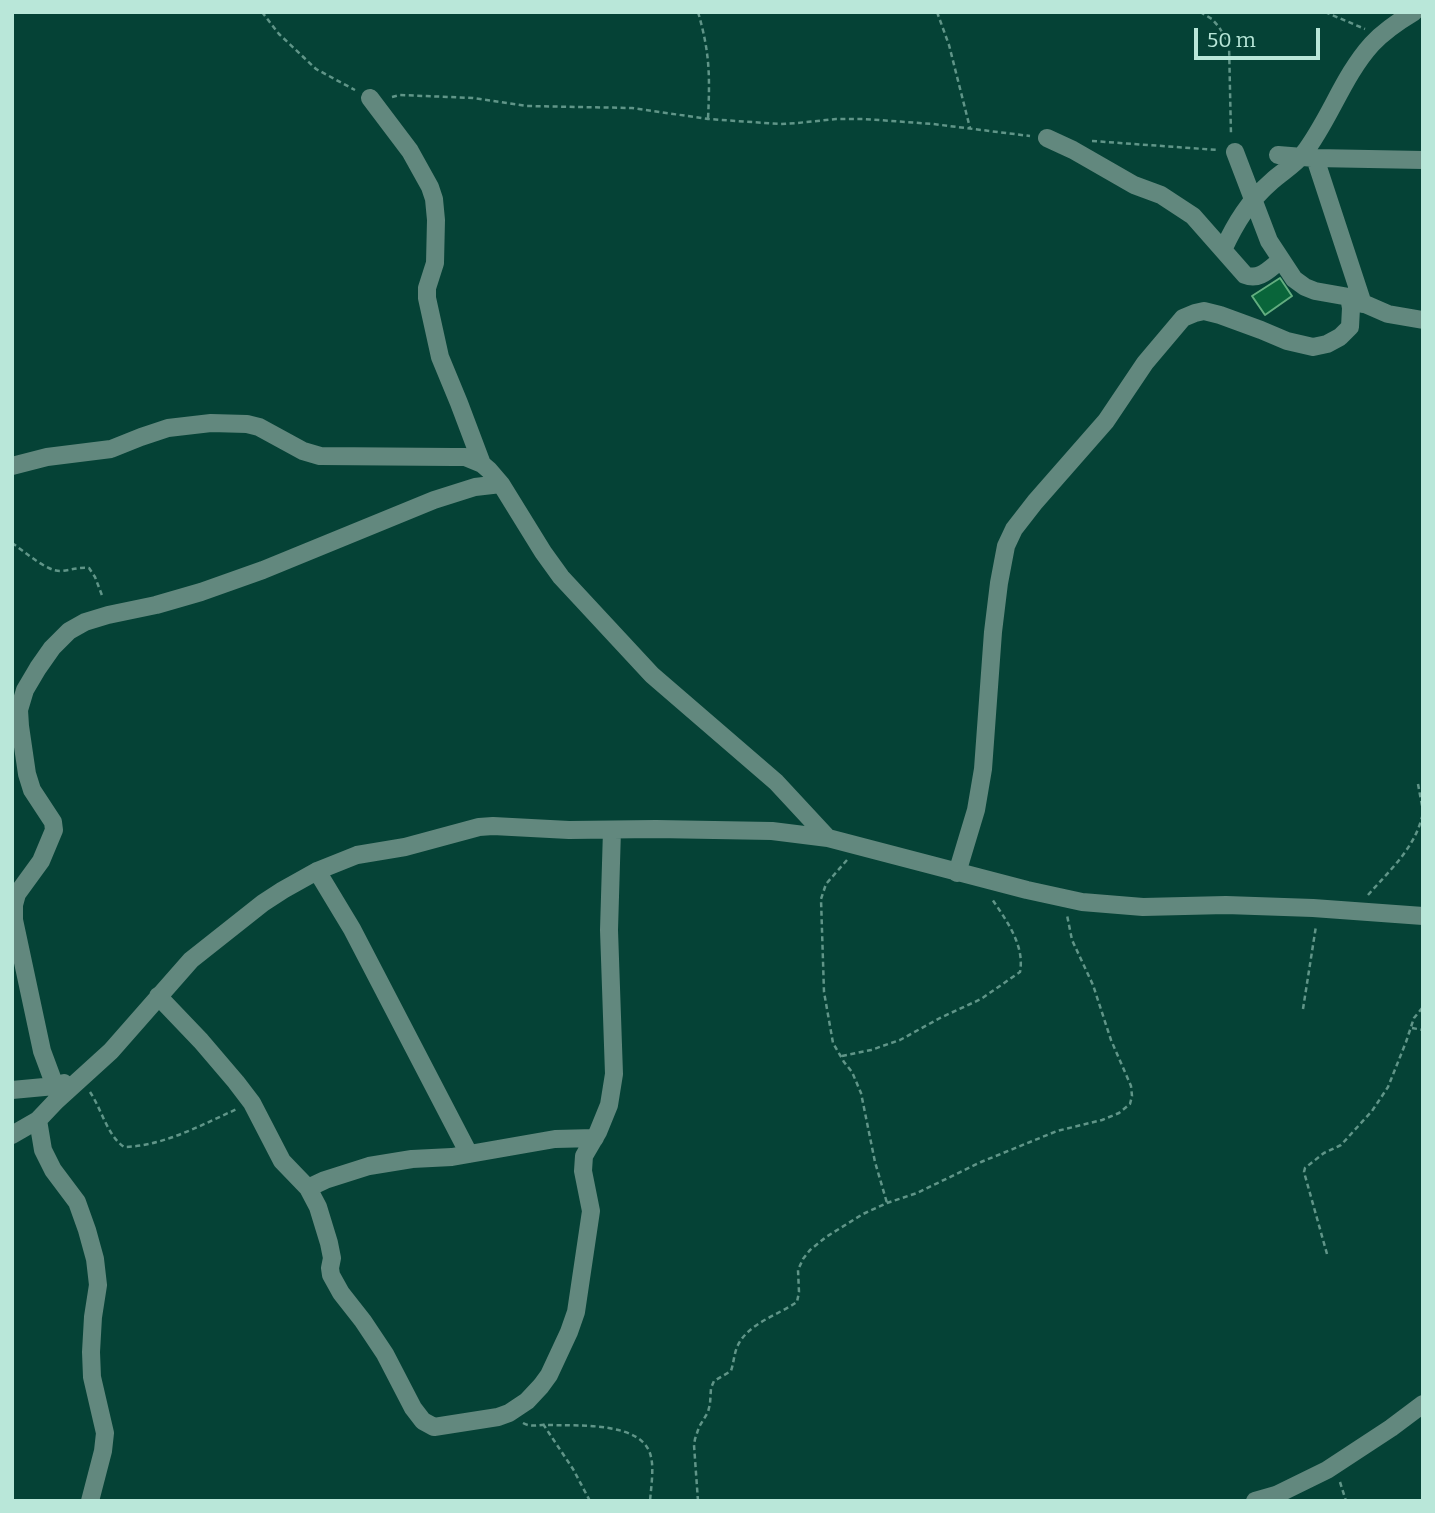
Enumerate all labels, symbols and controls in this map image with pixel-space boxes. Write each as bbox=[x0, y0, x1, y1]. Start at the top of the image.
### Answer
scale bar bbox=[1197, 14, 1323, 58]
text: 50 m bbox=[1207, 27, 1256, 53]

